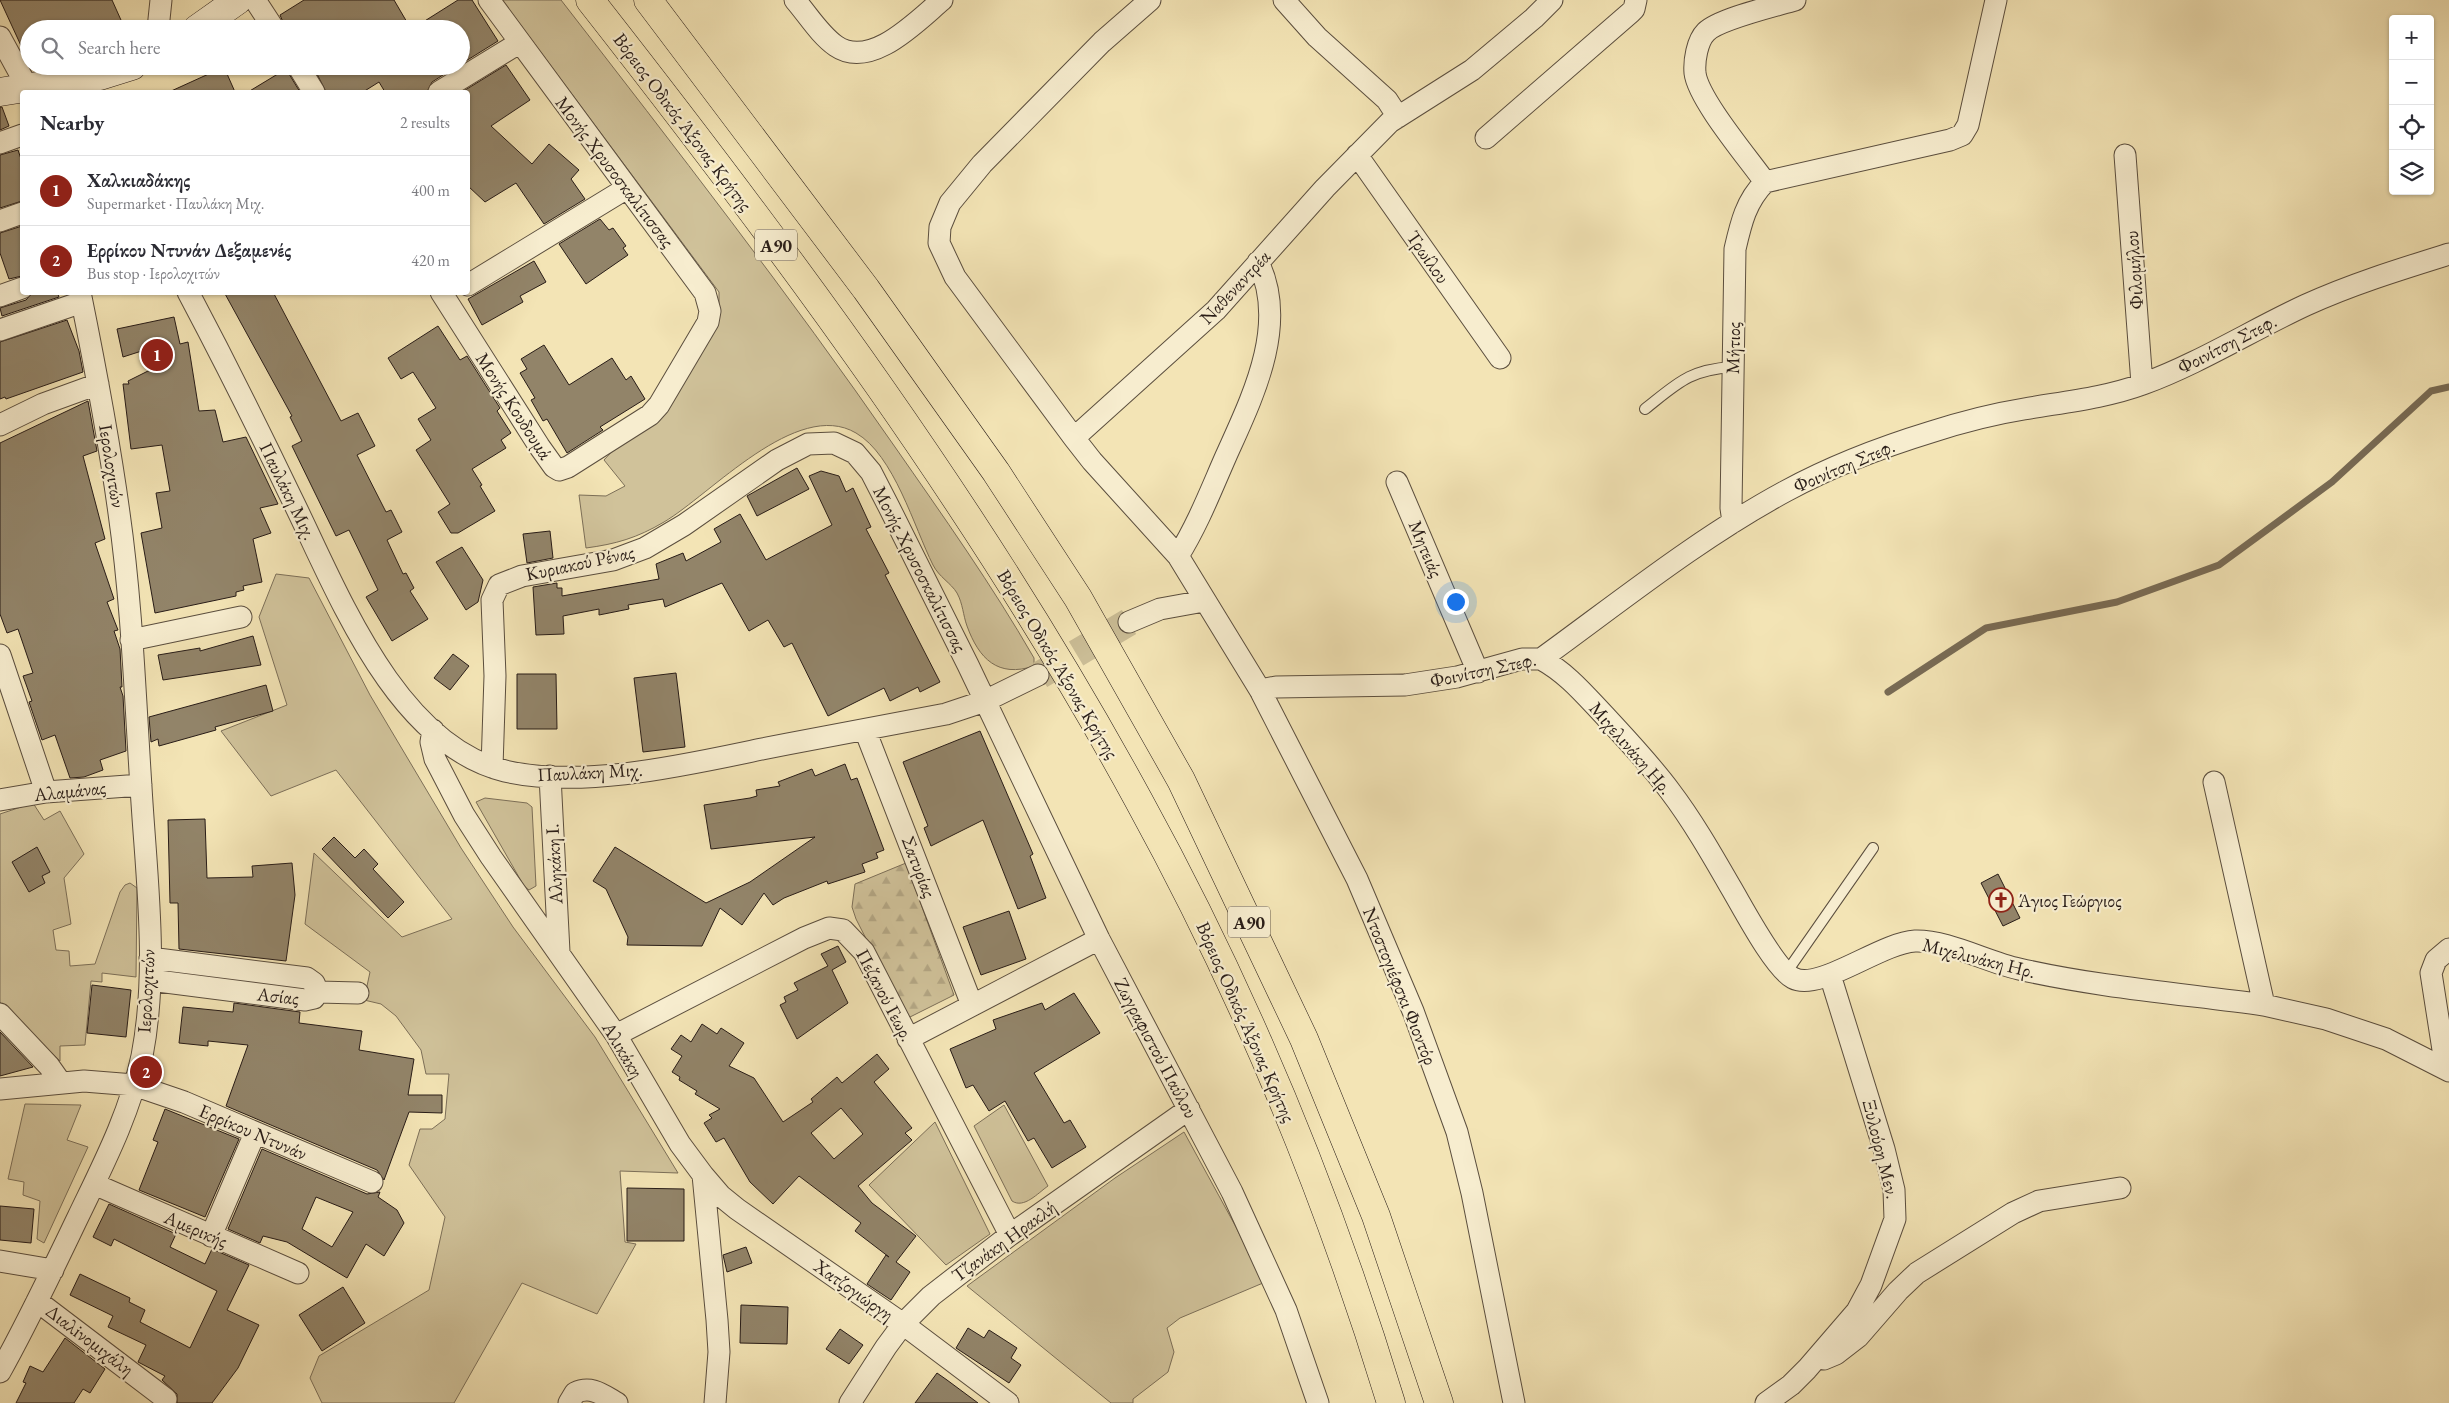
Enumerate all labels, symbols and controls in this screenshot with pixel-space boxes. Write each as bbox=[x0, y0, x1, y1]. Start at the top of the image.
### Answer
map controls bbox=[2389, 15, 2434, 195]
button: + bbox=[2389, 15, 2434, 60]
search box bbox=[20, 20, 470, 75]
street label: Βόρειος Οδικός Άξονας Κρήτης bbox=[608, 28, 758, 216]
icon: search bbox=[38, 34, 66, 62]
text: Search here bbox=[78, 35, 160, 60]
button: − bbox=[2389, 60, 2434, 105]
street label: Μονής Χρυσοσκαλίτισσας bbox=[550, 91, 680, 253]
button: locate bbox=[2389, 105, 2434, 150]
text: Nearby bbox=[40, 109, 104, 136]
text: 2 results bbox=[400, 112, 450, 133]
button: layers bbox=[2389, 150, 2434, 195]
text: Χαλκιαδάκης bbox=[87, 168, 190, 193]
text: 1 bbox=[52, 180, 60, 201]
text: 400 m bbox=[411, 180, 450, 201]
text: Supermarket · Παυλάκη Μιχ. bbox=[87, 193, 264, 214]
street label: Τρωίλου bbox=[1401, 226, 1455, 288]
road number: Α90 bbox=[755, 230, 797, 260]
street label: Φιλομήλου bbox=[2119, 230, 2149, 310]
text: Ερρίκου Ντυνάν Δεξαμενές bbox=[87, 238, 291, 263]
street label: Ναθεναντρέα bbox=[1194, 244, 1276, 330]
text: 2 bbox=[52, 250, 60, 271]
text: 420 m bbox=[411, 250, 450, 271]
text: Bus stop · Ιερολοχιτών bbox=[87, 263, 220, 284]
street label: Φοινίτση Στεφ. bbox=[2173, 308, 2281, 380]
street label: Μήτιος bbox=[1720, 322, 1746, 374]
pin: 1 bbox=[141, 336, 173, 374]
street label: Μονής Κουδουμά bbox=[470, 348, 558, 465]
street label: Ιερολοχιτών bbox=[93, 423, 131, 510]
street label: Φοινίτση Στεφ. bbox=[1789, 433, 1899, 499]
street label: Παυλάκη Μιχ. bbox=[254, 438, 322, 544]
street label: Μονής Χρυσοσκαλίτισσας bbox=[867, 482, 973, 656]
street label: Μητειάς bbox=[1403, 517, 1449, 581]
street label: Κυριακού Ρένας bbox=[523, 539, 637, 587]
street label: Βόρειος Οδικός Άξονας Κρήτης bbox=[991, 565, 1125, 763]
your location bbox=[1443, 589, 1469, 615]
street label: Φοινίτση Στεφ. bbox=[1428, 647, 1538, 693]
street label: Μιχελινάκη Ηρ. bbox=[1584, 696, 1678, 800]
street label: Παυλάκη Μιχ. bbox=[536, 757, 644, 787]
street label: Αλαμάνας bbox=[32, 775, 107, 807]
street label: Αληκάκη Ι. bbox=[539, 823, 569, 906]
street label: Σατυρίας bbox=[896, 833, 942, 901]
church icon: Άγιος Γεώργιος bbox=[1988, 887, 2014, 913]
place label: Άγιος Γεώργιος bbox=[2017, 888, 2122, 913]
street label: Ντοστογιέφσκι Φιοντόρ bbox=[1357, 903, 1443, 1069]
road number: Α90 bbox=[1228, 906, 1270, 938]
street label: Βόρειος Οδικός Άξονας Κρήτης bbox=[1190, 918, 1302, 1126]
street label: Μιχελινάκη Ηρ. bbox=[1920, 932, 2038, 984]
street label: Πεζανού Γεωρ. bbox=[850, 944, 920, 1046]
street label: Ιερολοχιτών bbox=[131, 948, 161, 1034]
street label: Ζωγραφιστού Παύλου bbox=[1108, 973, 1204, 1123]
street label: Ασίας bbox=[255, 981, 300, 1011]
street label: Αλικάκη bbox=[596, 1016, 650, 1083]
pin: 2 bbox=[130, 1053, 162, 1091]
street label: Ξυλούρη Μεν. bbox=[1857, 1097, 1905, 1201]
street label: Ερρίκου Ντυνάν bbox=[195, 1098, 311, 1166]
street label: Τζανάκη Ηρακλή bbox=[947, 1194, 1061, 1288]
street label: Αμερικής bbox=[160, 1204, 231, 1254]
street label: Χατζογιώργη bbox=[808, 1253, 899, 1327]
street label: Διαλiνομιχάλη bbox=[41, 1299, 139, 1381]

